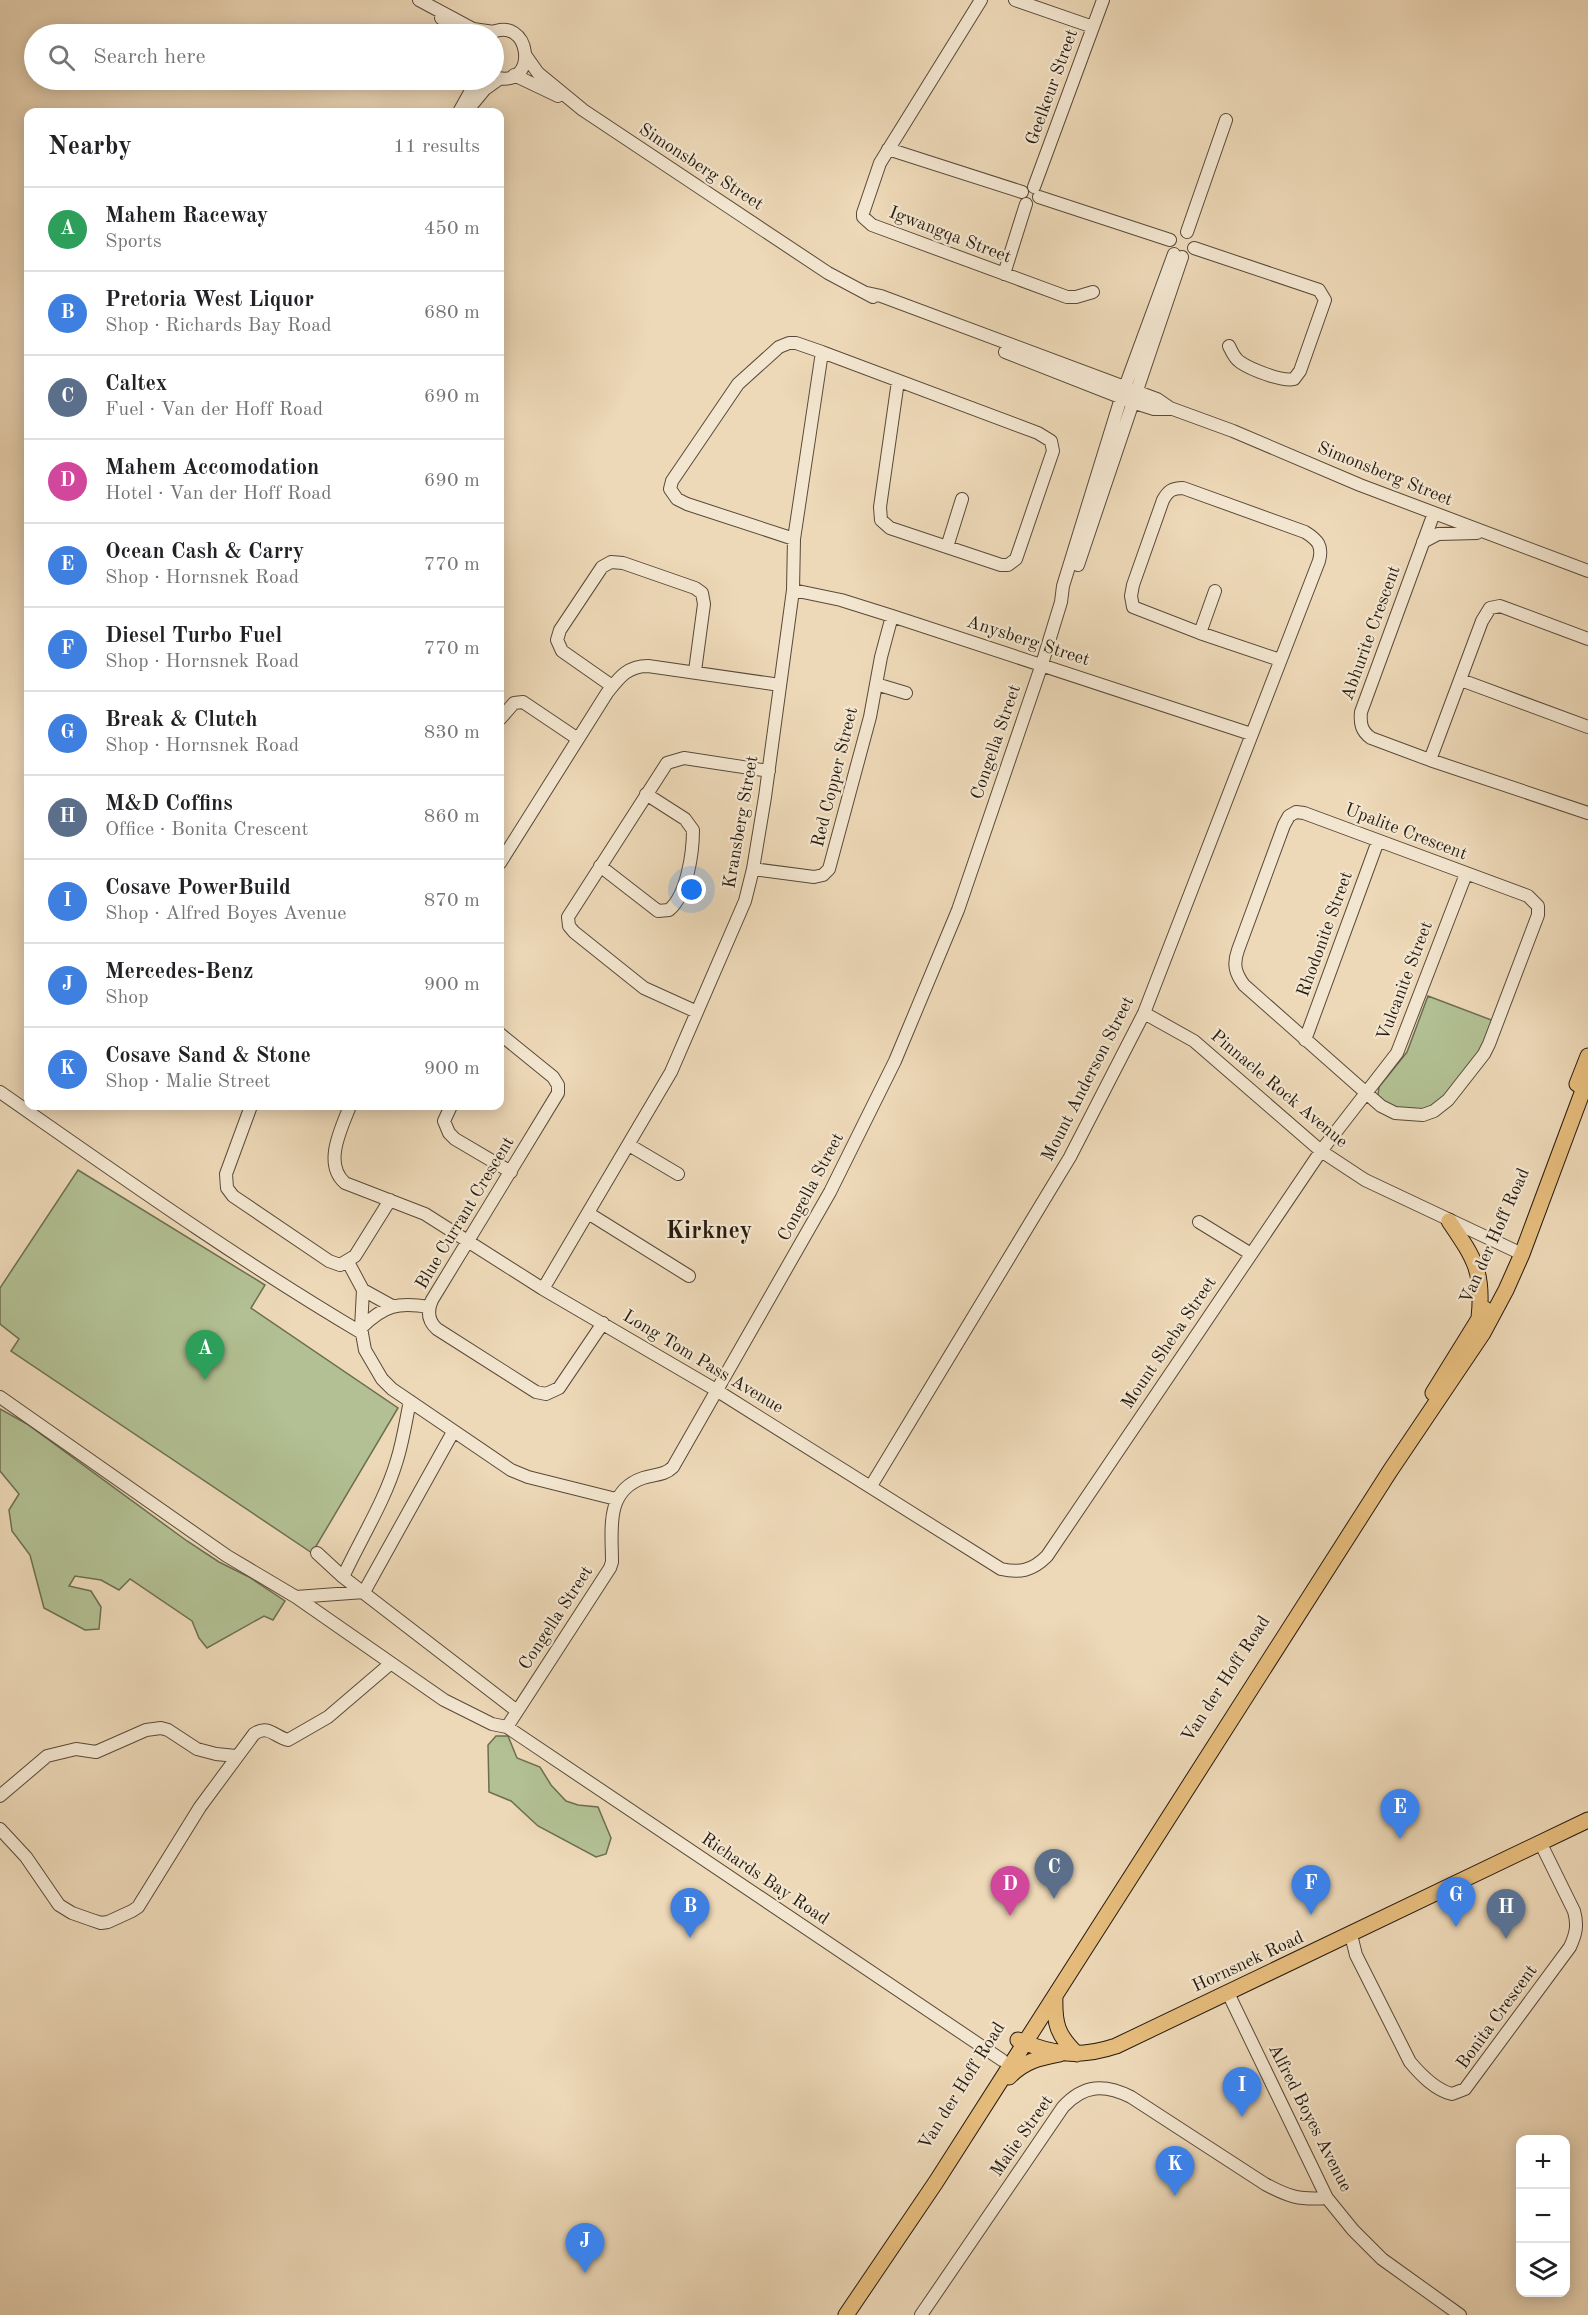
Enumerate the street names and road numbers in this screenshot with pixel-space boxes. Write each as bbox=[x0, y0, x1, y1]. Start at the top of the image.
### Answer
street label: Geelkeur Street bbox=[1023, 27, 1081, 147]
street label: Simonsberg Street bbox=[636, 120, 766, 214]
street label: Igwangqa Street bbox=[886, 203, 1014, 267]
street label: Simonsberg Street bbox=[1315, 439, 1455, 509]
street label: Abhurite Crescent bbox=[1338, 563, 1404, 703]
street label: Anysberg Street bbox=[964, 613, 1092, 669]
street label: Congella Street bbox=[968, 682, 1024, 802]
street label: Red Copper Street bbox=[809, 705, 861, 849]
street label: Kransberg Street bbox=[720, 754, 762, 890]
street label: Upalite Crescent bbox=[1342, 800, 1470, 864]
street label: Rhodonite Street bbox=[1294, 869, 1356, 999]
street label: Vulcanite Street bbox=[1374, 919, 1436, 1043]
street label: Mount Anderson Street bbox=[1039, 994, 1137, 1164]
street label: Pinnacle Rock Avenue bbox=[1207, 1027, 1351, 1151]
street label: Congella Street bbox=[775, 1130, 847, 1244]
street label: Blue Currant Crescent bbox=[412, 1134, 518, 1292]
street label: Van der Hoff Road bbox=[1457, 1165, 1533, 1307]
street label: Mount Sheba Street bbox=[1118, 1274, 1220, 1412]
street label: Long Tom Pass Avenue bbox=[620, 1307, 786, 1417]
street label: Congella Street bbox=[516, 1563, 596, 1673]
street label: Van der Hoff Road bbox=[1179, 1613, 1273, 1745]
street label: Richards Bay Road bbox=[698, 1830, 832, 1928]
street label: Hornsnek Road bbox=[1190, 1928, 1306, 1996]
street label: Bonita Crescent bbox=[1453, 1962, 1541, 2072]
street label: Van der Hoff Road bbox=[916, 2019, 1008, 2153]
street label: Alfred Boyes Avenue bbox=[1265, 2041, 1355, 2195]
street label: Malie Street bbox=[987, 2092, 1057, 2180]

